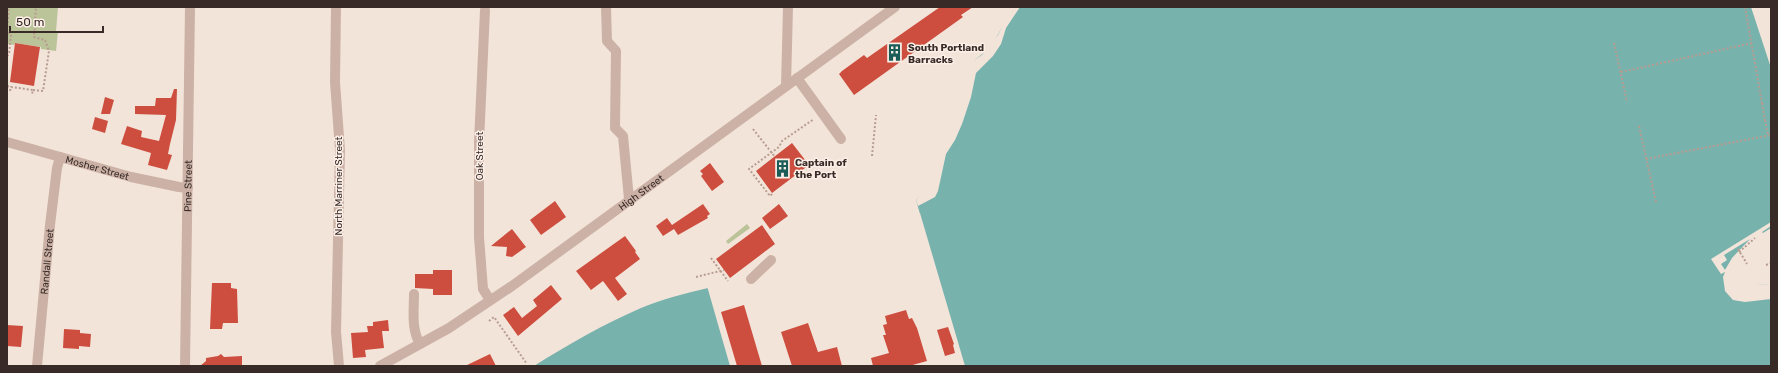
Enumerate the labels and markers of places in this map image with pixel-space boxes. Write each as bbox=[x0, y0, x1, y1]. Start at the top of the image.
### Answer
place label: South Portland Barracks bbox=[908, 42, 984, 66]
building icon: South Portland Barracks bbox=[885, 43, 905, 63]
place label: Captain of the Port bbox=[795, 157, 847, 181]
building icon: Captain of the Port bbox=[772, 158, 792, 178]

